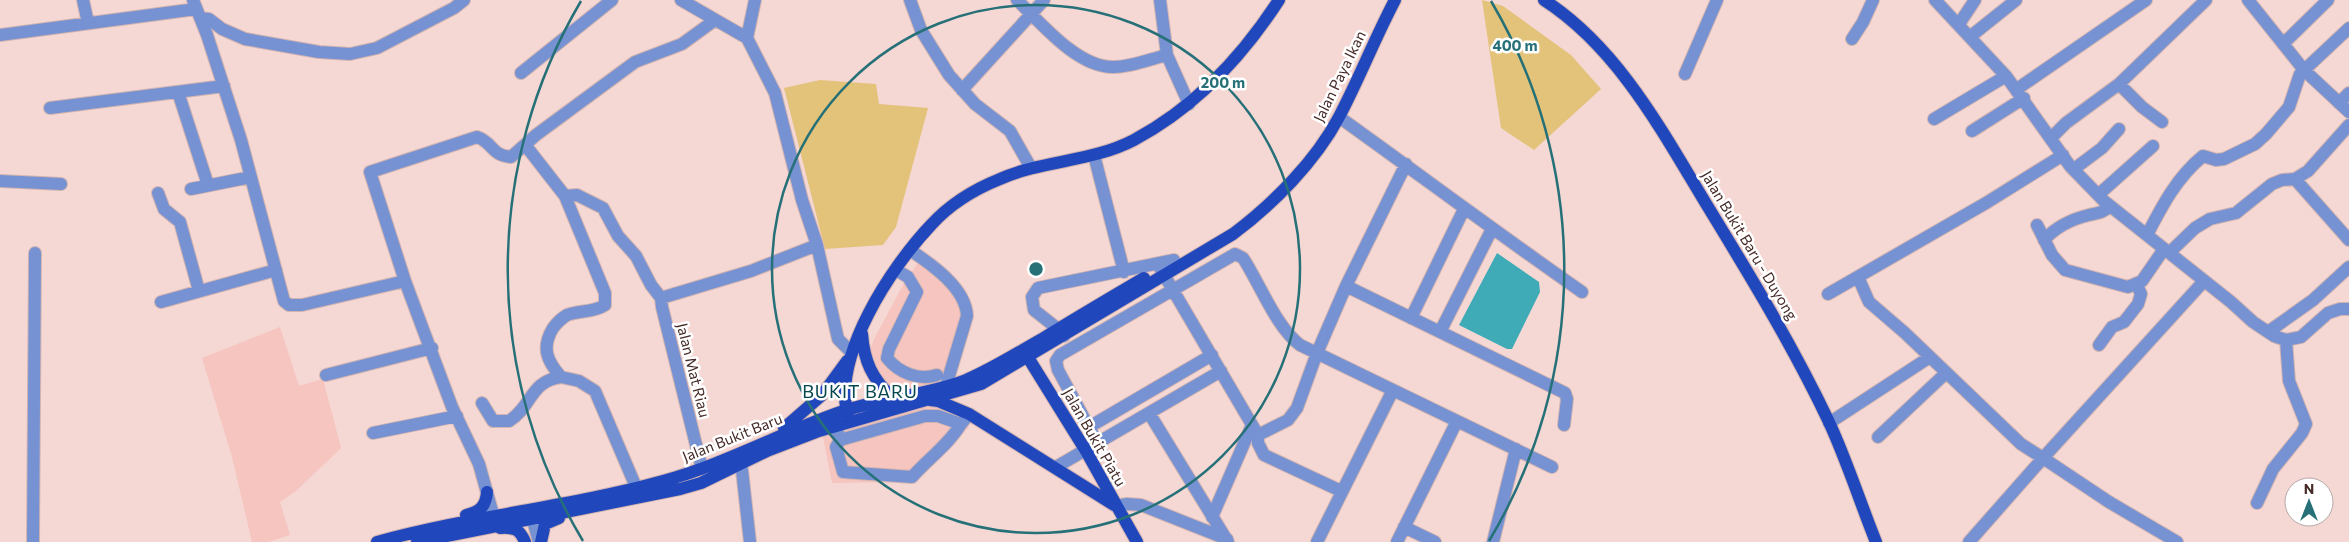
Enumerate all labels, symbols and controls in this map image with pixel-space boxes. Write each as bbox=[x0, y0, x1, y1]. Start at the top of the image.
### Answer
street label: Jalan Paya Ikan bbox=[1309, 27, 1369, 125]
text: 400 m bbox=[1492, 36, 1538, 54]
text: 200 m bbox=[1201, 73, 1245, 91]
street label: Jalan Bukit Baru - Duyong bbox=[1698, 167, 1802, 323]
centre of rings bbox=[1027, 260, 1045, 278]
street label: Jalan Mat Riau bbox=[674, 321, 714, 419]
district label: BUKIT BARU bbox=[802, 380, 918, 402]
street label: Jalan Bukit Piatu bbox=[1060, 385, 1130, 489]
street label: Jalan Bukit Baru bbox=[679, 409, 785, 465]
north arrow bbox=[2284, 477, 2334, 527]
text: N bbox=[2304, 480, 2314, 497]

